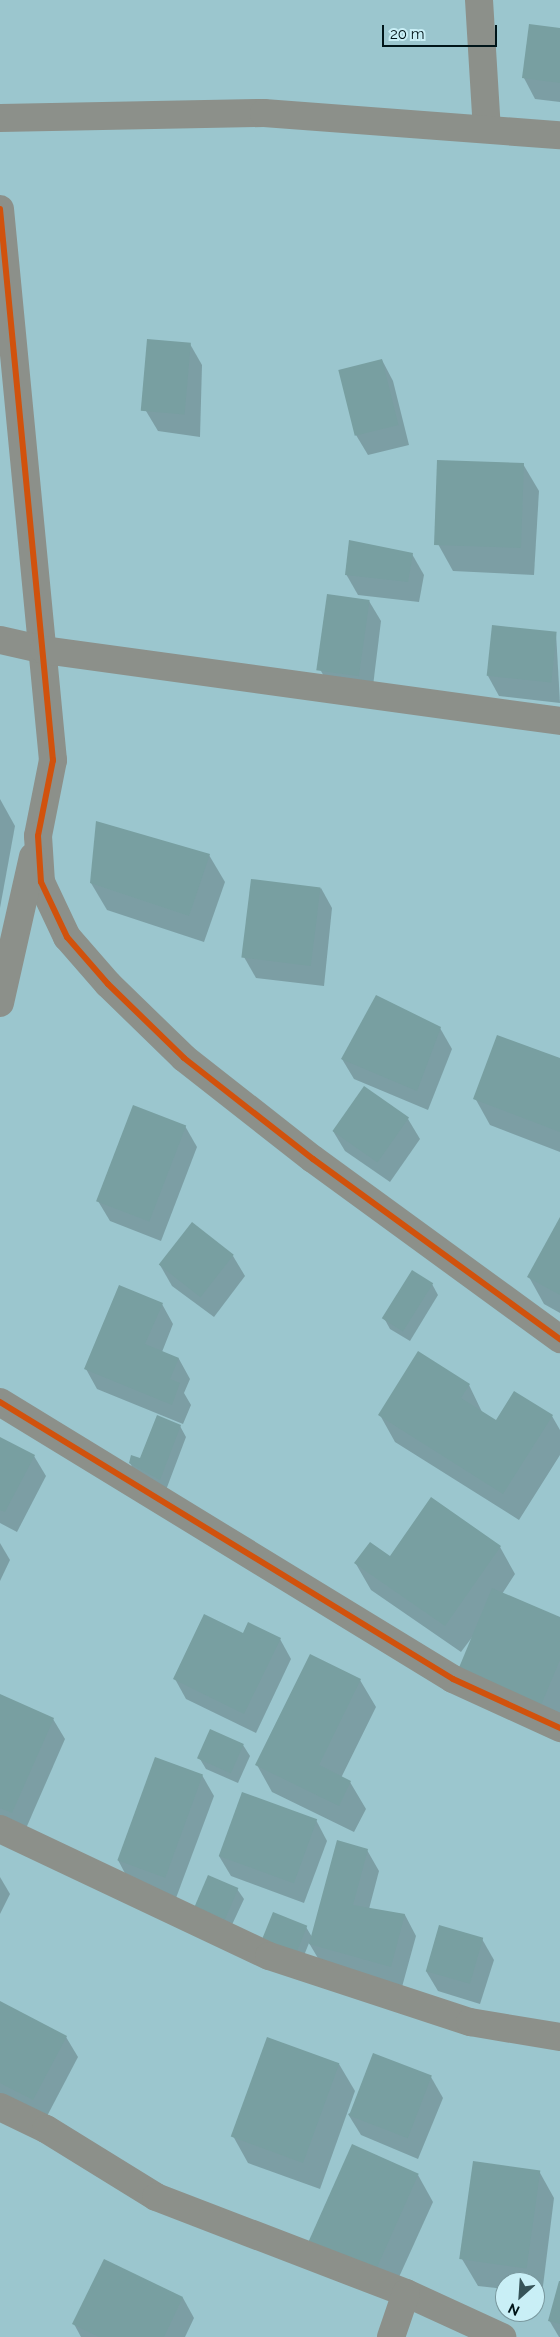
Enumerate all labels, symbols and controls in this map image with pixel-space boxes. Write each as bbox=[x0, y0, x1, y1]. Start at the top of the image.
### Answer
scale bar bbox=[385, 15, 500, 47]
text: 20 m bbox=[390, 25, 425, 43]
north arrow bbox=[495, 2272, 545, 2322]
text: N bbox=[506, 2300, 522, 2319]

